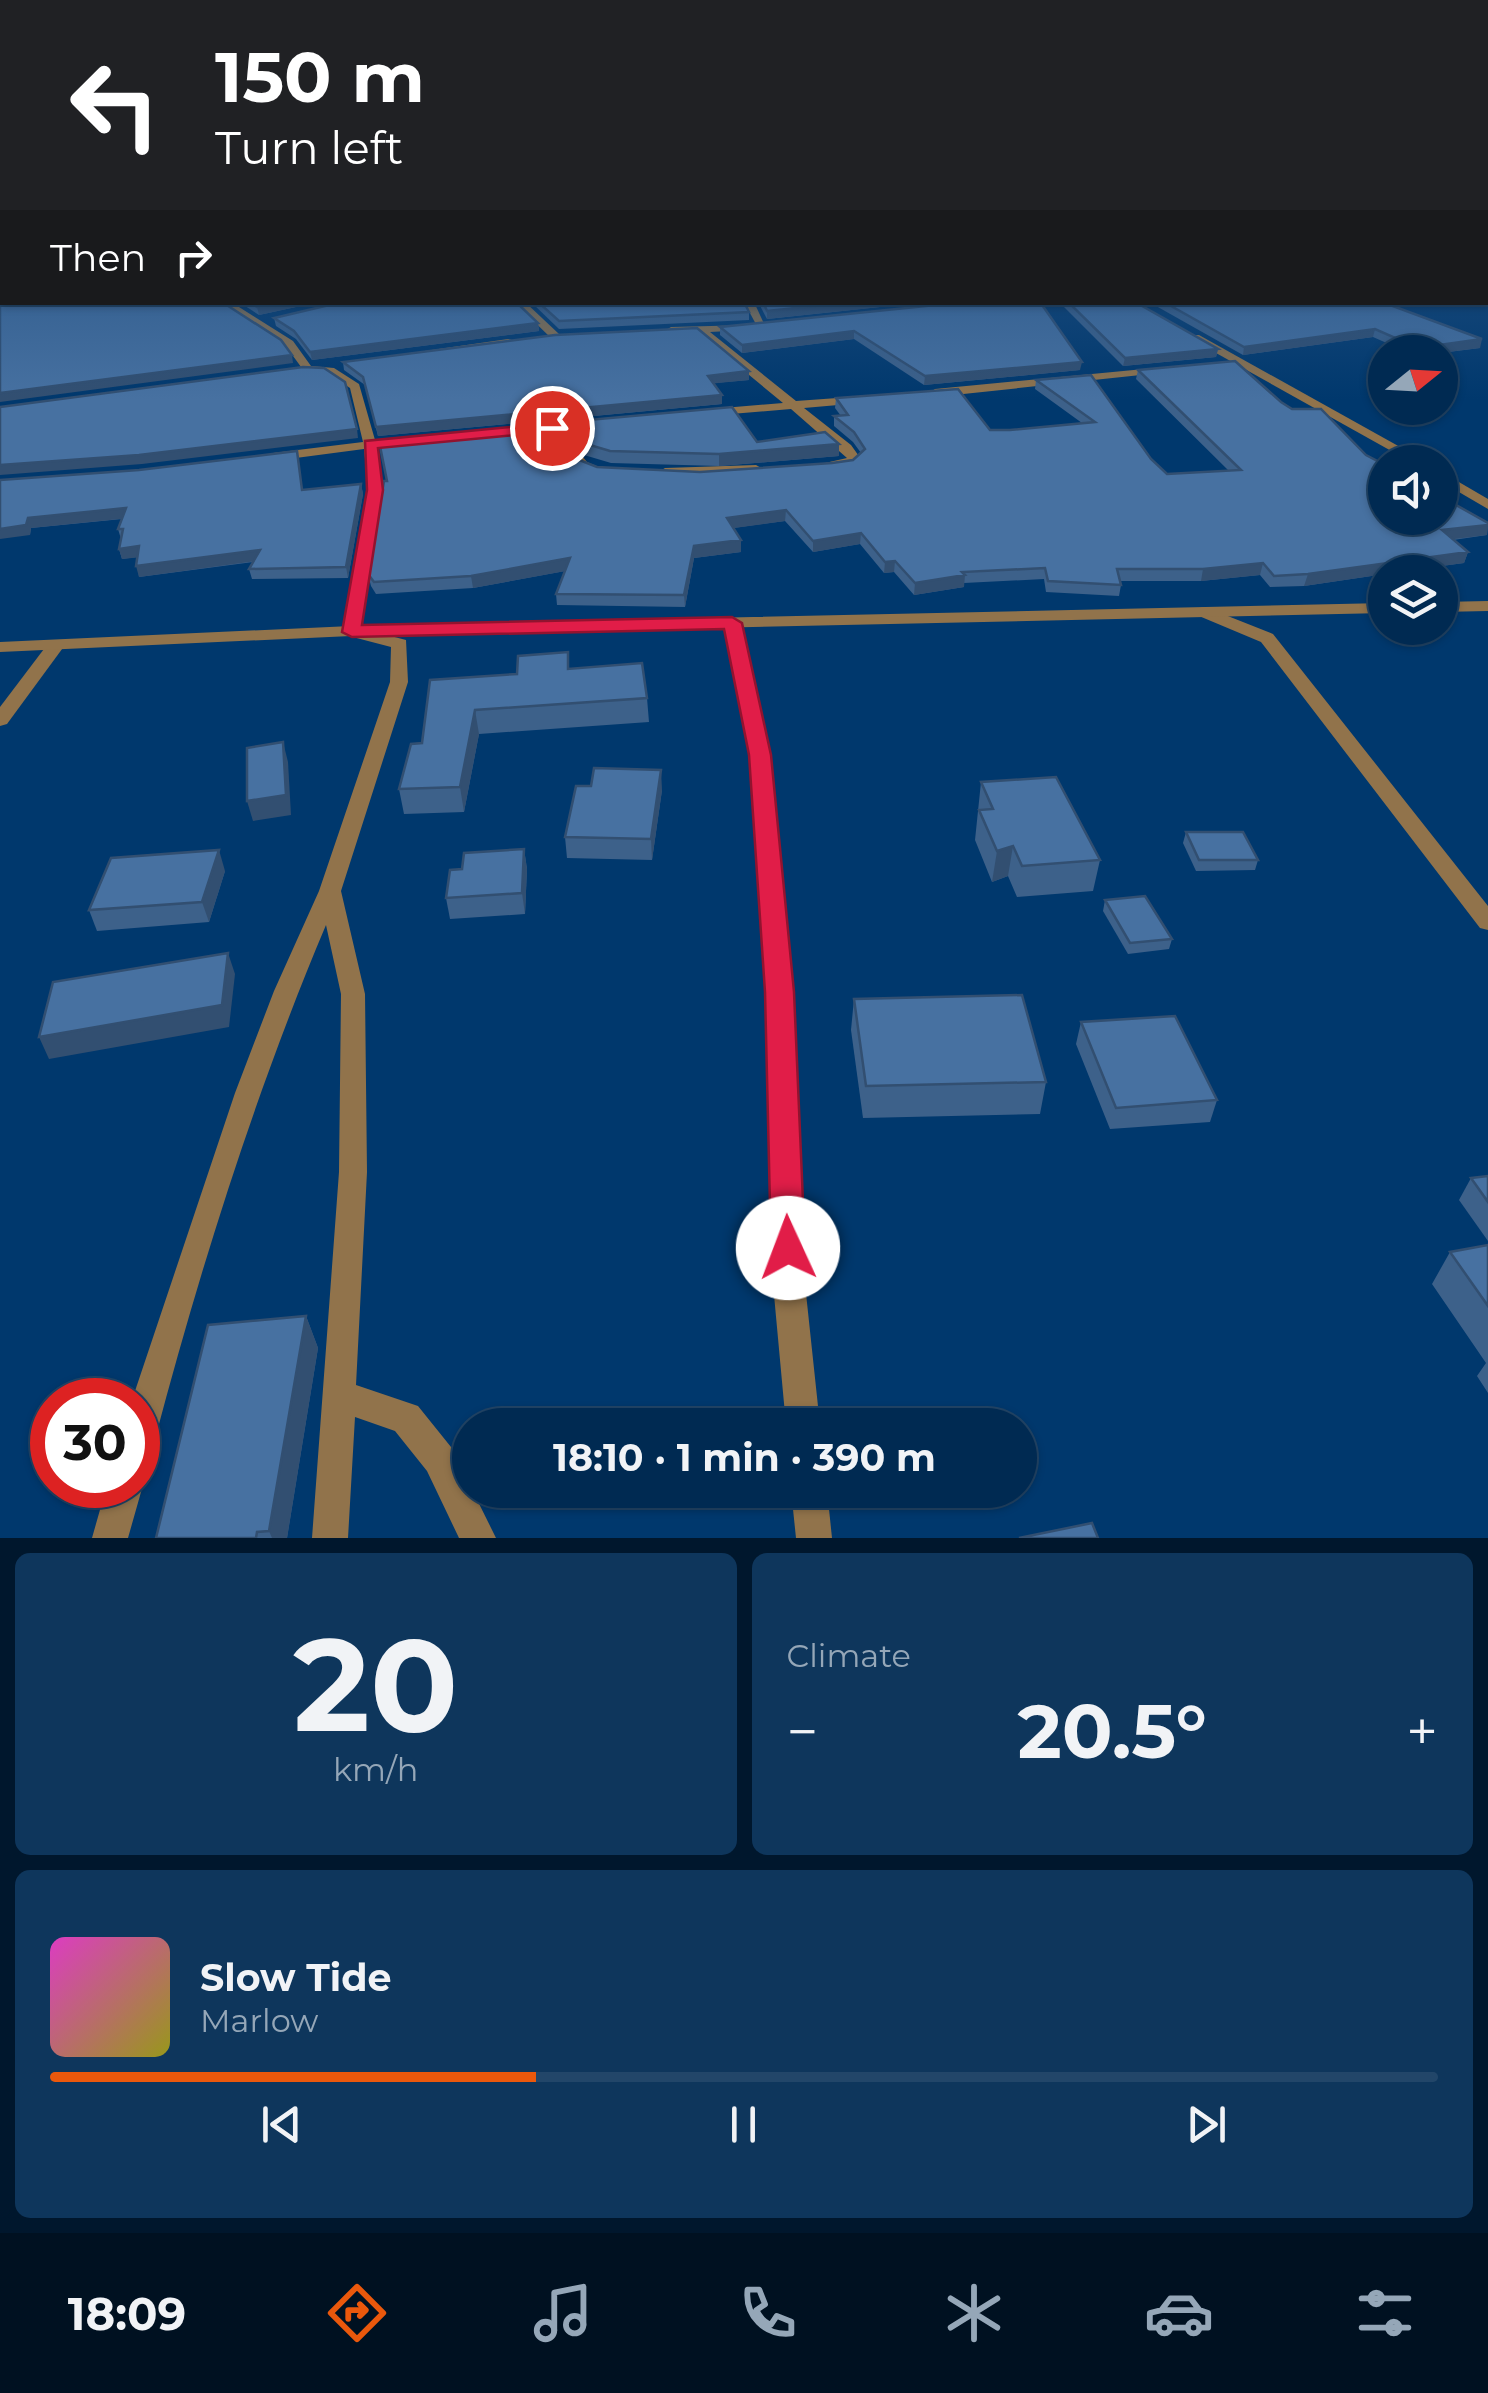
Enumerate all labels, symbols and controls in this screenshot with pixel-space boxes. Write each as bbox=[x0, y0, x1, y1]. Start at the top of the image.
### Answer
text: 150 m bbox=[215, 34, 425, 120]
icon: left bbox=[50, 40, 180, 170]
text: Turn left bbox=[215, 120, 403, 175]
icon: right bbox=[166, 230, 221, 285]
text: Then bbox=[50, 234, 146, 281]
north arrow bbox=[1368, 335, 1458, 425]
map controls bbox=[1368, 335, 1458, 645]
pin bbox=[510, 386, 595, 471]
icon: arrive bbox=[525, 401, 580, 456]
button: sound bbox=[1368, 445, 1458, 535]
button: layers bbox=[1368, 555, 1458, 645]
position arrow bbox=[736, 1196, 840, 1300]
speed limit sign: 30 bbox=[30, 1378, 160, 1508]
text: 18:10 · 1 min · 390 m bbox=[553, 1434, 936, 1481]
text: 20 bbox=[293, 1605, 458, 1764]
text: Climate bbox=[787, 1636, 911, 1675]
text: 20.5° bbox=[1018, 1685, 1207, 1777]
text: − bbox=[787, 1698, 818, 1765]
text: + bbox=[1406, 1698, 1438, 1765]
text: km/h bbox=[333, 1750, 418, 1789]
text: Slow Tide bbox=[200, 1954, 392, 2001]
text: Marlow bbox=[200, 2001, 318, 2040]
icon: previous bbox=[254, 2097, 309, 2152]
icon: pause bbox=[716, 2097, 771, 2152]
icon: next bbox=[1179, 2097, 1234, 2152]
icon: directions bbox=[322, 2278, 392, 2348]
icon: music bbox=[528, 2278, 598, 2348]
icon: phone bbox=[733, 2278, 803, 2348]
icon: climate bbox=[939, 2278, 1009, 2348]
icon: car bbox=[1144, 2278, 1214, 2348]
icon: filters bbox=[1350, 2278, 1420, 2348]
text: 18:09 bbox=[68, 2286, 186, 2341]

